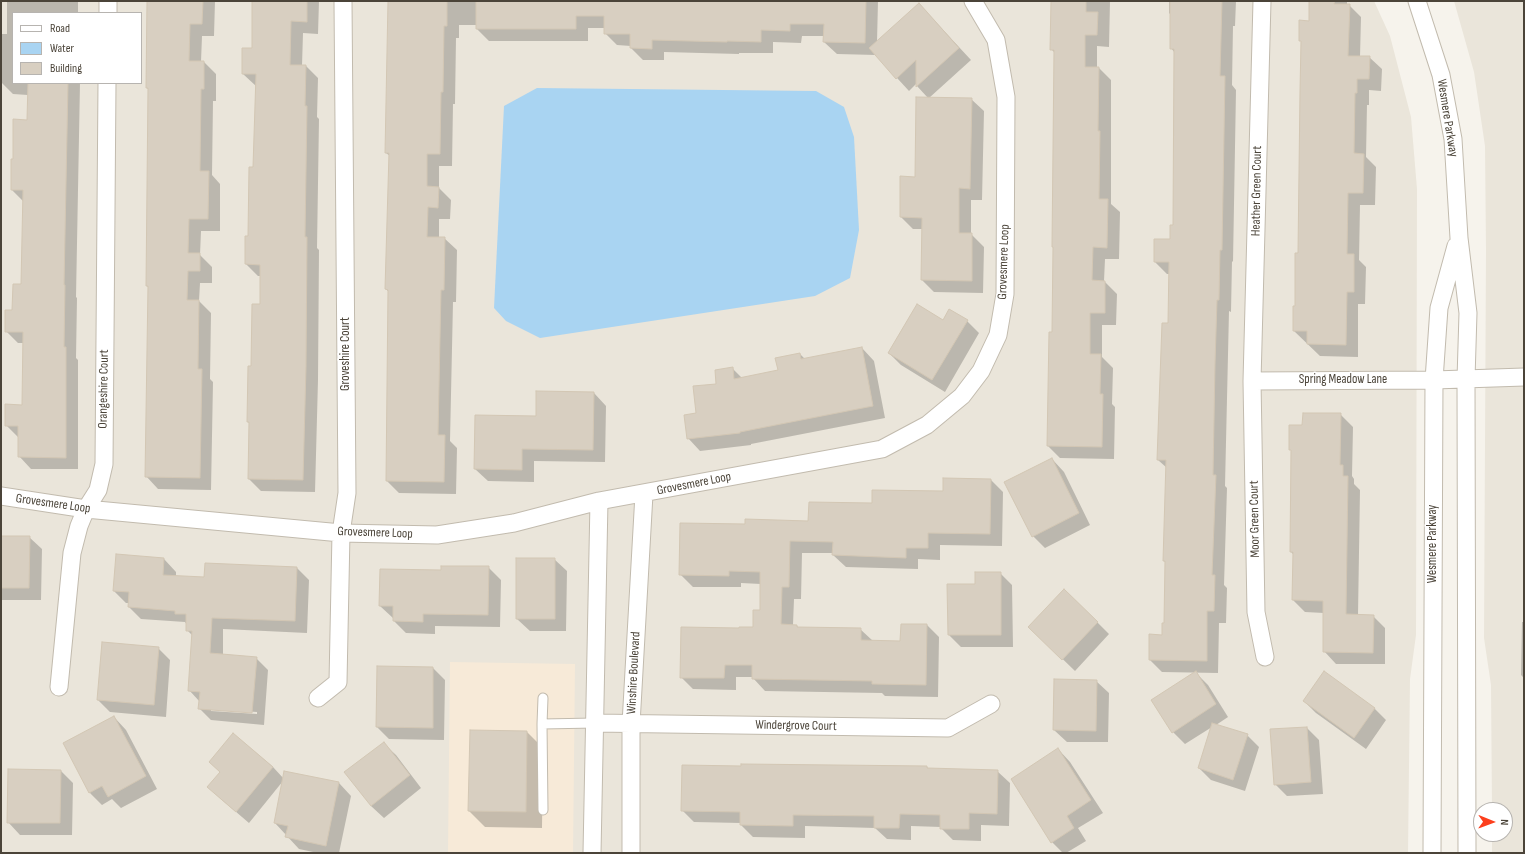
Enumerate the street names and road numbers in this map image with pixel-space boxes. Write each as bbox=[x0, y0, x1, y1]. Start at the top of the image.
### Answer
street label: Wesmere Parkway bbox=[1433, 78, 1461, 158]
street label: Heather Green Court bbox=[1248, 146, 1266, 236]
street label: Grovesmere Loop bbox=[995, 224, 1013, 300]
street label: Groveshire Court bbox=[338, 317, 354, 391]
street label: Orangeshire Court bbox=[96, 349, 112, 429]
street label: Spring Meadow Lane bbox=[1299, 372, 1387, 388]
street label: Grovesmere Loop bbox=[656, 469, 732, 499]
street label: Moor Green Court bbox=[1247, 480, 1263, 558]
street label: Grovesmere Loop bbox=[15, 491, 91, 517]
street label: Wesmere Parkway bbox=[1425, 505, 1441, 583]
street label: Grovesmere Loop bbox=[337, 524, 413, 542]
street label: Winshire Boulevard bbox=[624, 631, 644, 715]
street label: Windergrove Court bbox=[755, 717, 837, 735]

